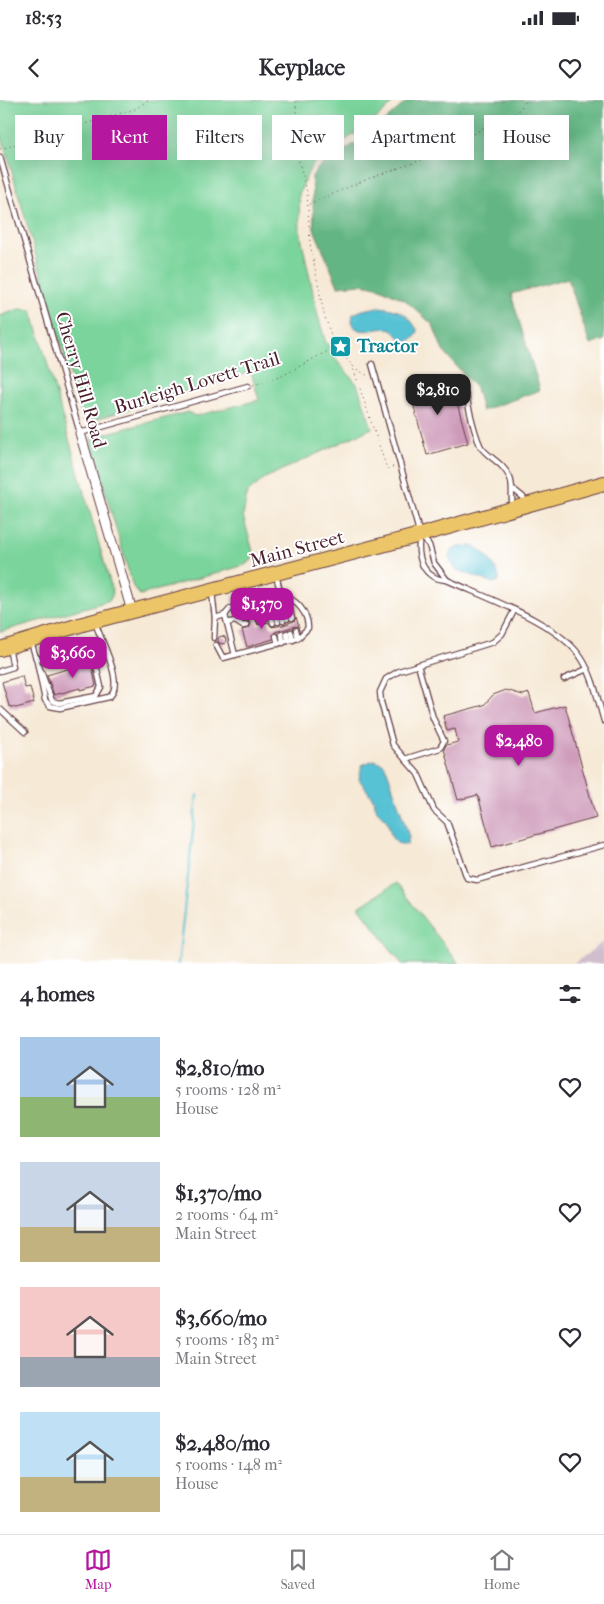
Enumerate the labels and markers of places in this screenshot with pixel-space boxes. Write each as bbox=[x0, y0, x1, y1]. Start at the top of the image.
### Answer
place icon: Tractor bbox=[329, 334, 353, 358]
place label: Tractor bbox=[356, 335, 419, 357]
pin: $2,810 bbox=[397, 374, 479, 416]
pin: $1,370 bbox=[221, 588, 303, 630]
pin: $3,660 bbox=[32, 636, 114, 679]
pin: $2,480 bbox=[478, 724, 560, 767]

